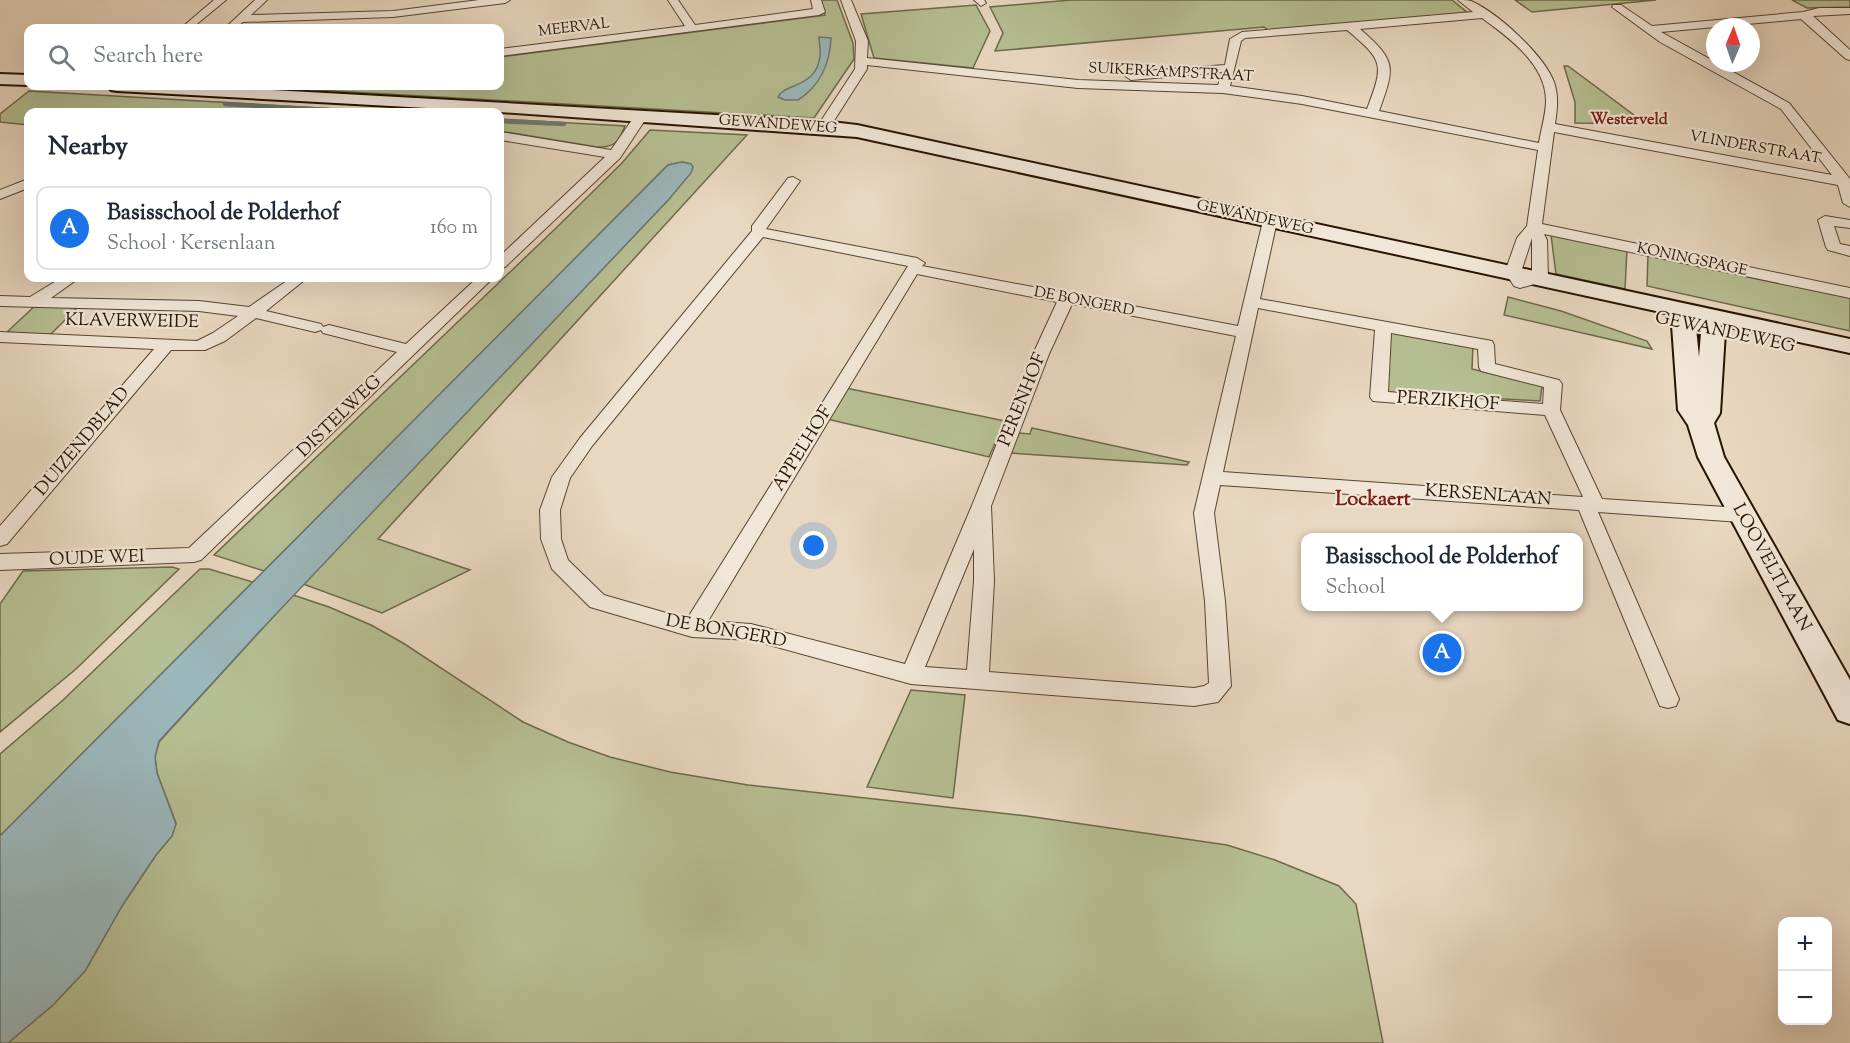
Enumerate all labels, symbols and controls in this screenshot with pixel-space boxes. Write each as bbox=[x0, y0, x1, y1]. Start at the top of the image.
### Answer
street label: MEERVAL bbox=[537, 13, 611, 43]
north arrow bbox=[1706, 18, 1760, 72]
search box bbox=[24, 24, 504, 90]
icon: search bbox=[45, 41, 78, 74]
text: Search here bbox=[93, 41, 203, 73]
street label: SUIKERKAMPSTRAAT bbox=[1088, 58, 1255, 88]
district label: Westerveld bbox=[1590, 109, 1669, 132]
street label: GEWANDEWEG bbox=[718, 110, 838, 140]
street label: VLINDERSTRAAT bbox=[1688, 126, 1823, 170]
text: Nearby bbox=[48, 129, 128, 166]
street label: GEWANDEWEG bbox=[1195, 195, 1315, 241]
text: Basisschool de Polderhof bbox=[107, 198, 340, 230]
text: A bbox=[61, 214, 78, 243]
text: 160 m bbox=[430, 214, 478, 243]
text: School · Kersenlaan bbox=[107, 230, 276, 259]
street label: KONINGSPAGE bbox=[1635, 238, 1749, 282]
street label: DE BONGERD bbox=[1032, 282, 1136, 322]
street label: GEWANDEWEG bbox=[1652, 305, 1798, 361]
street label: KLAVERWEIDE bbox=[65, 308, 199, 336]
street label: PERENHOF bbox=[992, 349, 1054, 451]
street label: DISTELWEG bbox=[292, 370, 388, 464]
street label: DUIZENDBLAD bbox=[29, 382, 137, 502]
street label: PERZIKHOF bbox=[1396, 385, 1500, 419]
street label: APPELHOF bbox=[766, 401, 840, 497]
street label: KERSENLAAN bbox=[1424, 479, 1552, 513]
district label: Lockaert bbox=[1335, 486, 1411, 515]
street label: LOOVELTLAAN bbox=[1725, 499, 1817, 637]
your location bbox=[799, 531, 828, 560]
popup bbox=[1301, 533, 1583, 611]
text: Basisschool de Polderhof bbox=[1326, 542, 1558, 574]
street label: OUDE WEI bbox=[49, 544, 145, 574]
text: School bbox=[1326, 574, 1385, 603]
street label: DE BONGERD bbox=[663, 609, 789, 655]
pin: A bbox=[1422, 630, 1462, 676]
map controls bbox=[1778, 917, 1832, 1025]
button: + bbox=[1778, 917, 1832, 971]
button: − bbox=[1778, 971, 1832, 1025]

